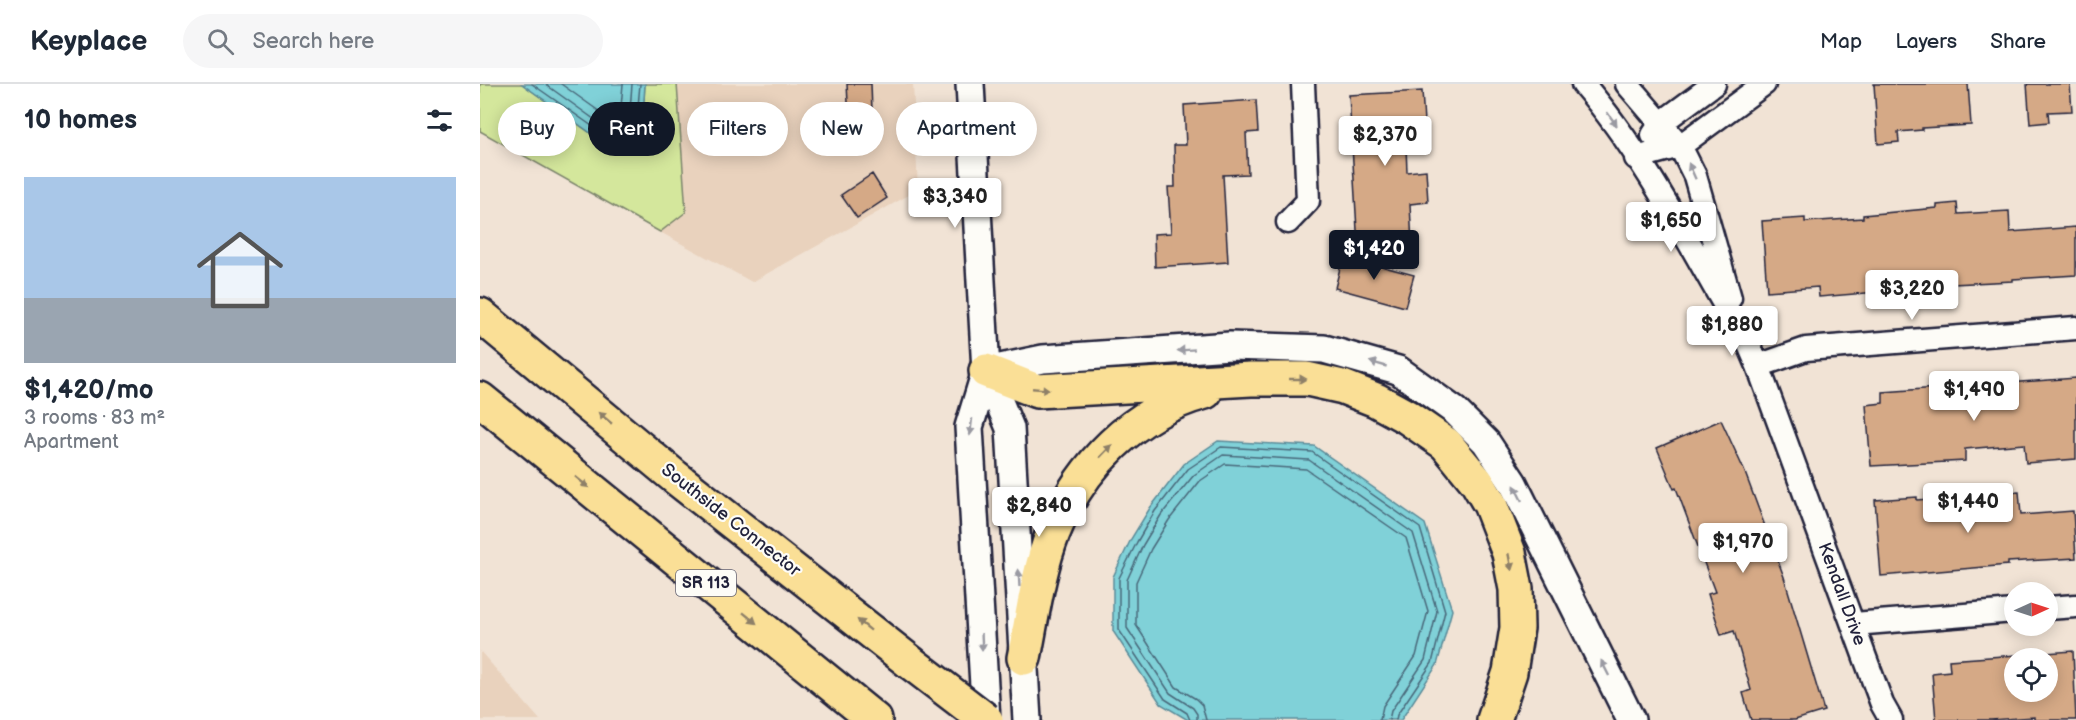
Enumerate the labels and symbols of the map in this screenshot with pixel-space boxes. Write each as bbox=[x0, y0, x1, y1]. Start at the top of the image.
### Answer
one-way arrow bbox=[1605, 112, 1617, 127]
pin: $2,370 bbox=[1336, 116, 1434, 167]
one-way arrow bbox=[1688, 163, 1697, 180]
pin: $3,340 bbox=[906, 178, 1004, 229]
pin: $1,650 bbox=[1622, 202, 1720, 253]
pin: $1,420 bbox=[1325, 230, 1423, 281]
pin: $3,220 bbox=[1863, 270, 1961, 321]
pin: $1,880 bbox=[1683, 306, 1781, 357]
one-way arrow bbox=[1176, 345, 1195, 354]
one-way arrow bbox=[1369, 359, 1387, 368]
pin: $1,490 bbox=[1925, 371, 2023, 422]
one-way arrow bbox=[1289, 374, 1308, 384]
one-way arrow bbox=[1031, 385, 1050, 394]
one-way arrow bbox=[597, 411, 613, 424]
one-way arrow bbox=[966, 418, 975, 437]
one-way arrow bbox=[1099, 444, 1113, 459]
street label: Southside Connector bbox=[657, 459, 805, 581]
one-way arrow bbox=[574, 475, 589, 488]
pin: $1,440 bbox=[1919, 483, 2017, 534]
one-way arrow bbox=[1514, 485, 1523, 502]
pin: $2,840 bbox=[990, 487, 1088, 538]
pin: $1,970 bbox=[1694, 523, 1792, 574]
street label: Kendall Drive bbox=[1814, 540, 1870, 649]
one-way arrow bbox=[1506, 553, 1516, 571]
one-way arrow bbox=[1014, 568, 1024, 587]
road number: SR 113 bbox=[676, 570, 736, 596]
north arrow bbox=[2004, 582, 2058, 636]
one-way arrow bbox=[742, 612, 757, 624]
one-way arrow bbox=[856, 619, 872, 632]
one-way arrow bbox=[977, 633, 986, 652]
one-way arrow bbox=[1600, 659, 1610, 676]

